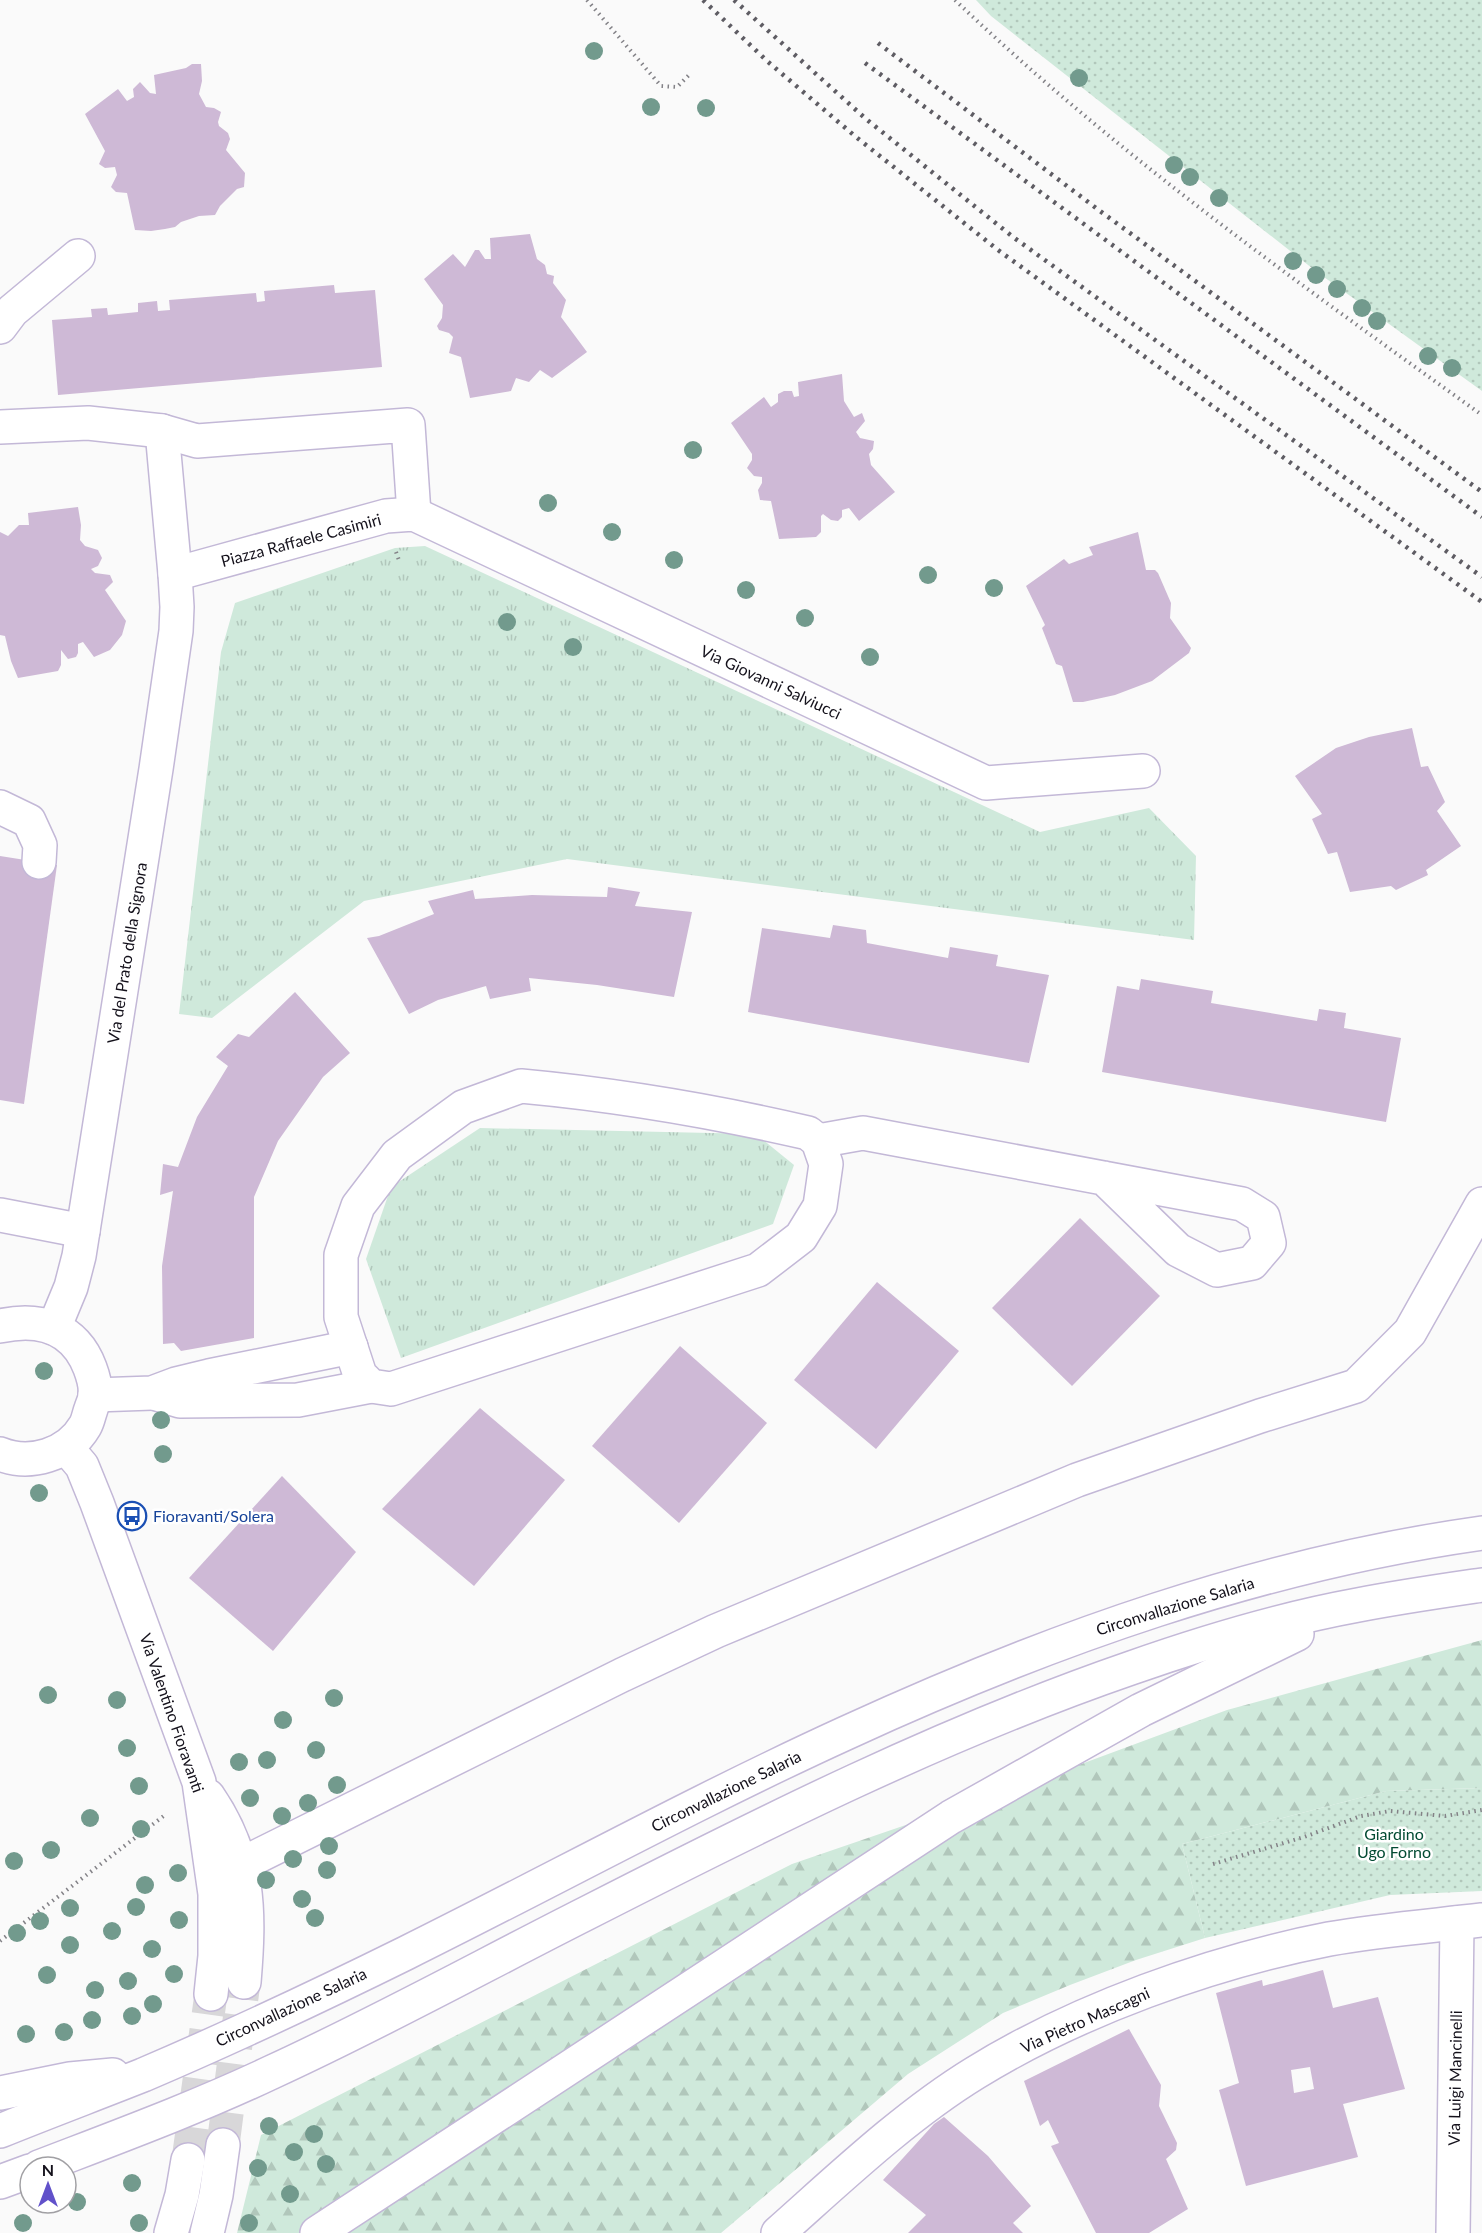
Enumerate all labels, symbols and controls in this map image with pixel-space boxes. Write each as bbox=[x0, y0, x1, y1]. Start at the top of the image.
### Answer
street label: Piazza Raffaele Casimiri bbox=[219, 509, 383, 570]
street label: Via Giovanni Salviucci bbox=[698, 641, 845, 723]
street label: Via del Prato della Signora bbox=[103, 861, 150, 1045]
bus stop icon: Fioravanti/Solera bbox=[116, 1500, 148, 1532]
place label: Fioravanti/Solera bbox=[153, 1506, 274, 1525]
street label: Circonvallazione Salaria bbox=[1093, 1572, 1256, 1639]
street label: Via Valentino Fioravanti bbox=[136, 1631, 209, 1795]
street label: Circonvallazione Salaria bbox=[648, 1746, 804, 1835]
park label: Giardino Ugo Forno bbox=[1357, 1824, 1431, 1861]
street label: Circonvallazione Salaria bbox=[212, 1963, 369, 2050]
street label: Via Pietro Mascagni bbox=[1017, 1983, 1152, 2057]
street label: Via Luigi Mancinelli bbox=[1444, 2010, 1465, 2146]
north arrow bbox=[18, 2155, 78, 2215]
text: N bbox=[42, 2160, 54, 2179]

